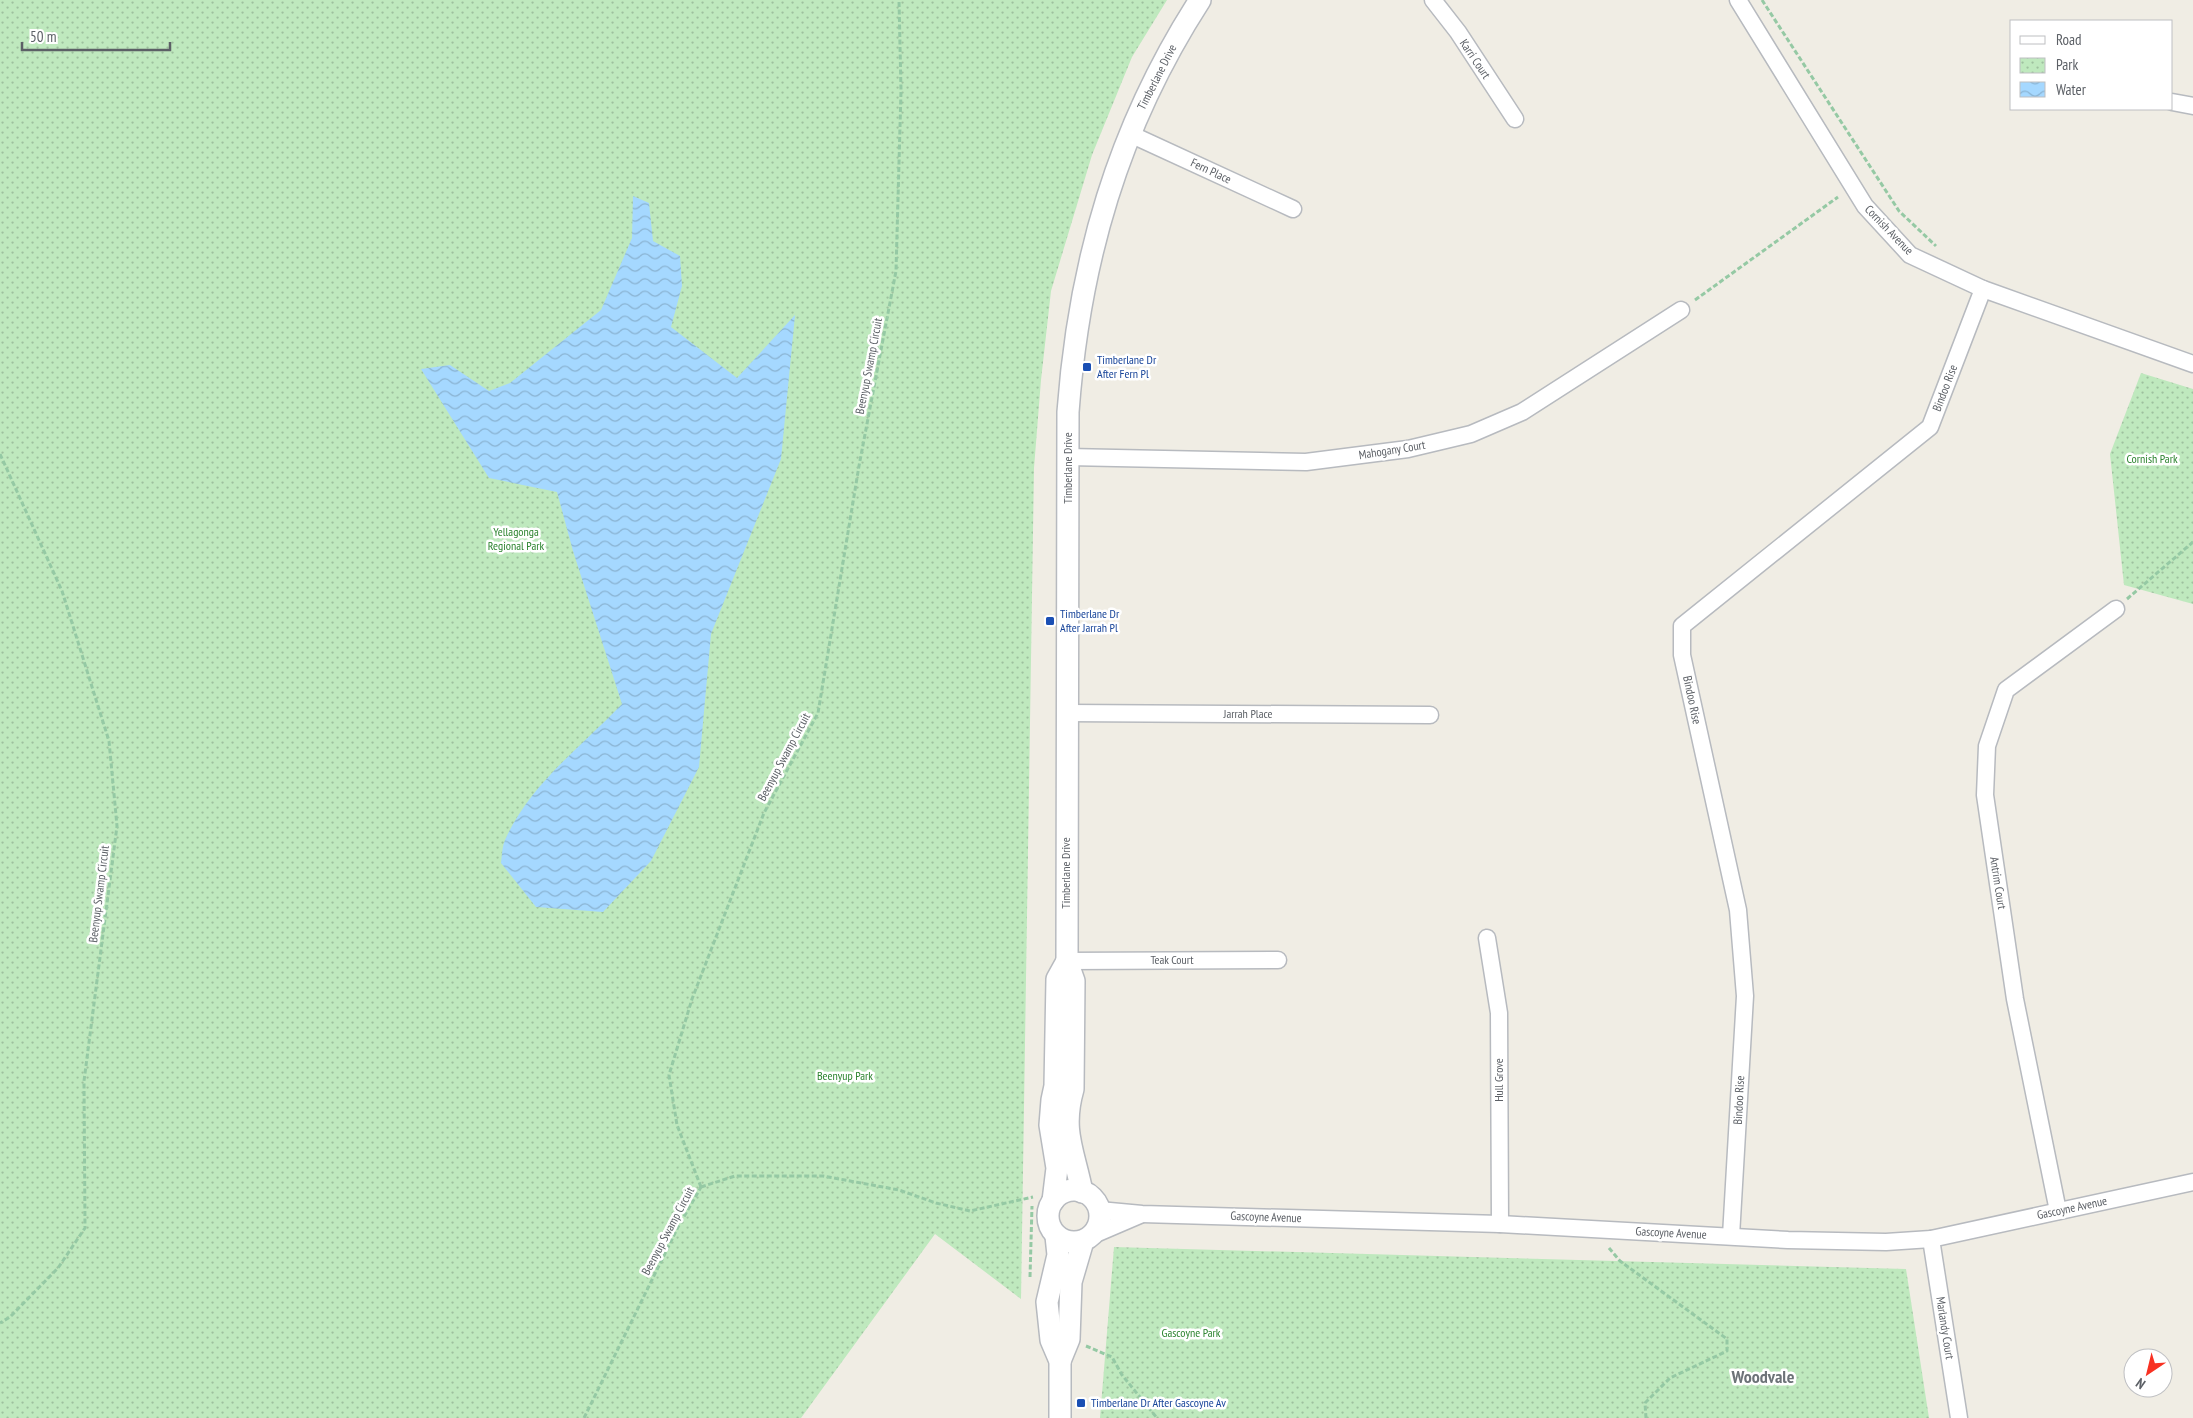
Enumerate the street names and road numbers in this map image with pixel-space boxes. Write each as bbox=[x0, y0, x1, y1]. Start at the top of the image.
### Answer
street label: Karri Court bbox=[1457, 36, 1494, 82]
street label: Timberlane Drive bbox=[1134, 42, 1179, 112]
street label: Fern Place bbox=[1189, 155, 1234, 186]
street label: Cornish Avenue bbox=[1862, 202, 1917, 258]
street label: Beenyup Swamp Circuit bbox=[852, 316, 885, 415]
street label: Bindoo Rise bbox=[1929, 362, 1960, 413]
street label: Timberlane Drive bbox=[1060, 432, 1075, 504]
street label: Mahogany Court bbox=[1358, 437, 1427, 462]
street label: Bindoo Rise bbox=[1680, 674, 1705, 725]
street label: Jarrah Place bbox=[1223, 706, 1272, 721]
street label: Beenyup Swamp Circuit bbox=[754, 710, 813, 803]
street label: Timberlane Drive bbox=[1058, 837, 1073, 909]
street label: Beenyup Swamp Circuit bbox=[85, 844, 112, 943]
street label: Antrim Court bbox=[1987, 856, 2010, 911]
street label: Teak Court bbox=[1150, 952, 1194, 967]
street label: Hull Grove bbox=[1491, 1058, 1506, 1102]
street label: Bindoo Rise bbox=[1730, 1075, 1747, 1125]
street label: Beenyup Swamp Circuit bbox=[638, 1184, 697, 1277]
street label: Gascoyne Avenue bbox=[2036, 1193, 2108, 1222]
street label: Gascoyne Avenue bbox=[1230, 1208, 1302, 1225]
street label: Gascoyne Avenue bbox=[1635, 1223, 1707, 1242]
street label: Marlandy Court bbox=[1933, 1296, 1958, 1361]

